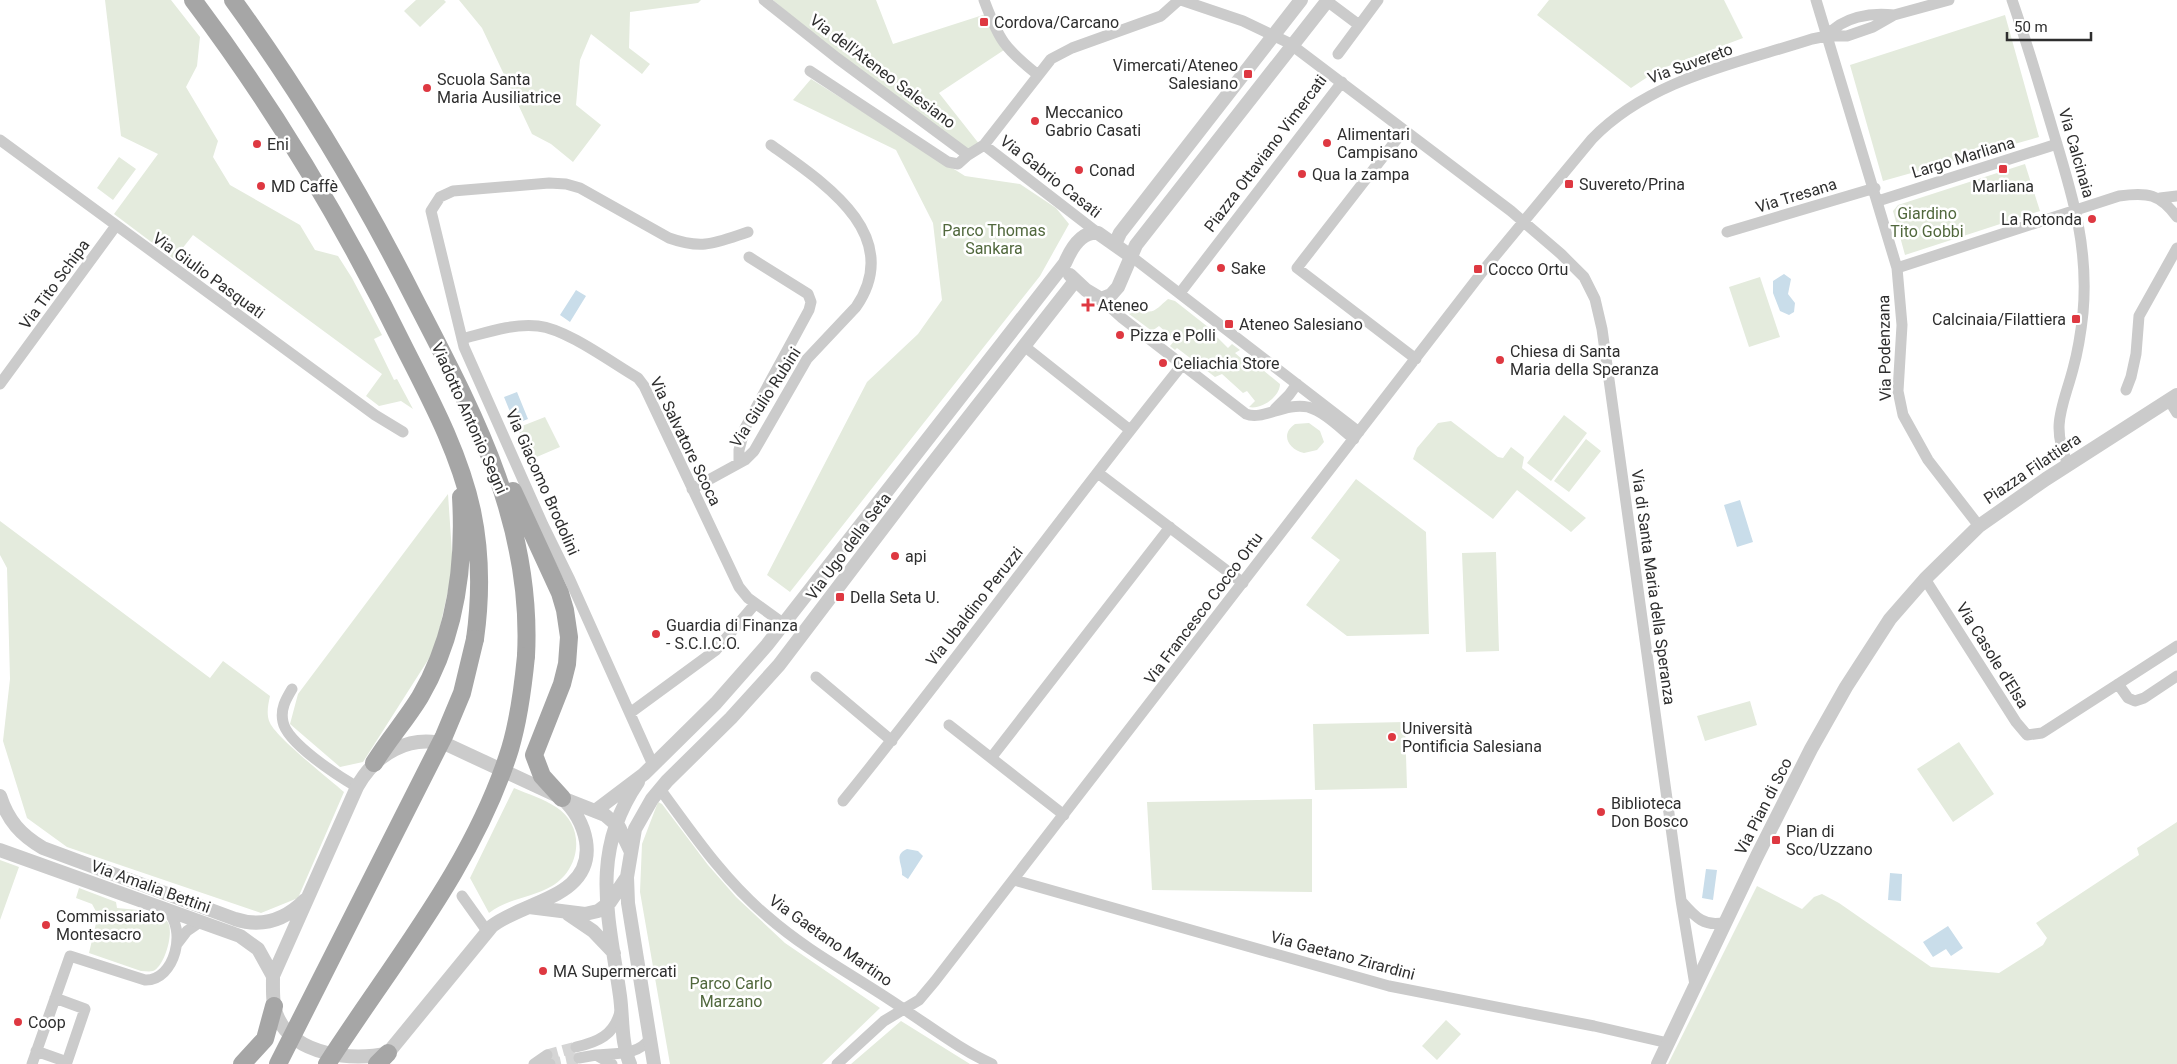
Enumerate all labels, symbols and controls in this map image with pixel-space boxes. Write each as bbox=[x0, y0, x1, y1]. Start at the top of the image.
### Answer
street label: Via dell'Ateneo Salesiano bbox=[806, 10, 959, 132]
scale bar bbox=[2007, 10, 2091, 42]
place label: Cordova/Carcano bbox=[994, 13, 1119, 32]
marker: Cordova/Carcano bbox=[978, 16, 990, 28]
text: 50 m bbox=[2014, 18, 2048, 36]
street label: Via Suvereto bbox=[1645, 39, 1735, 88]
place label: Vimercati/Ateneo Salesiano bbox=[1113, 56, 1238, 93]
marker: Vimercati/Ateneo Salesiano bbox=[1242, 68, 1254, 80]
place label: Scuola Santa Maria Ausiliatrice bbox=[437, 70, 561, 107]
street label: Piazza Ottaviano Vimercati bbox=[1200, 71, 1331, 236]
marker: Scuola Santa Maria Ausiliatrice bbox=[421, 82, 433, 94]
place label: Meccanico Gabrio Casati bbox=[1045, 103, 1141, 140]
street label: Via Calcinaia bbox=[2055, 106, 2098, 200]
marker: Meccanico Gabrio Casati bbox=[1029, 115, 1041, 127]
place label: Alimentari Campisano bbox=[1337, 125, 1418, 162]
street label: Via Gabrio Casati bbox=[996, 131, 1105, 222]
street label: Largo Marliana bbox=[1909, 133, 2017, 182]
place label: Eni bbox=[267, 135, 289, 154]
marker: Alimentari Campisano bbox=[1321, 137, 1333, 149]
marker: Eni bbox=[251, 138, 263, 150]
place label: Conad bbox=[1089, 161, 1135, 180]
marker: Marliana bbox=[1997, 163, 2009, 175]
marker: Conad bbox=[1073, 164, 1085, 176]
place label: Qua la zampa bbox=[1312, 165, 1409, 184]
marker: Qua la zampa bbox=[1296, 168, 1308, 180]
street label: Via Tresana bbox=[1753, 174, 1839, 217]
place label: Suvereto/Prina bbox=[1579, 175, 1685, 194]
place label: MD Caffè bbox=[271, 177, 338, 196]
place label: Marliana bbox=[1972, 177, 2034, 196]
marker: Suvereto/Prina bbox=[1563, 178, 1575, 190]
marker: MD Caffè bbox=[255, 180, 267, 192]
park label: Giardino Tito Gobbi bbox=[1890, 204, 1964, 241]
place label: La Rotonda bbox=[2001, 210, 2082, 229]
marker: La Rotonda bbox=[2086, 213, 2098, 225]
park label: Parco Thomas Sankara bbox=[942, 221, 1046, 258]
street label: Via Giulio Pasquati bbox=[149, 228, 268, 322]
street label: Via Tito Schipa bbox=[15, 236, 93, 333]
place label: Sake bbox=[1231, 259, 1266, 278]
place label: Cocco Ortu bbox=[1488, 260, 1568, 279]
marker: Sake bbox=[1215, 262, 1227, 274]
marker: Cocco Ortu bbox=[1472, 263, 1484, 275]
street label: Via Podenzana bbox=[1874, 295, 1895, 401]
place label: Ateneo bbox=[1098, 296, 1148, 315]
marker: Ateneo bbox=[1082, 299, 1094, 311]
place label: Calcinaia/Filattiera bbox=[1932, 310, 2066, 329]
marker: Calcinaia/Filattiera bbox=[2070, 313, 2082, 325]
place label: Ateneo Salesiano bbox=[1239, 315, 1363, 334]
marker: Ateneo Salesiano bbox=[1223, 318, 1235, 330]
place label: Pizza e Polli bbox=[1130, 326, 1216, 345]
marker: Pizza e Polli bbox=[1114, 329, 1126, 341]
street label: Viadotto Antonio Segni bbox=[428, 340, 511, 497]
place label: Chiesa di Santa Maria della Speranza bbox=[1510, 342, 1659, 379]
street label: Via Giulio Rubini bbox=[726, 344, 805, 451]
place label: Celiachia Store bbox=[1173, 354, 1280, 373]
marker: Chiesa di Santa Maria della Speranza bbox=[1494, 354, 1506, 366]
marker: Celiachia Store bbox=[1157, 357, 1169, 369]
street label: Via Salvatore Scoca bbox=[646, 374, 725, 509]
street label: Via Giacomo Brodolini bbox=[502, 406, 583, 558]
street label: Piazza Filattiera bbox=[1980, 429, 2085, 508]
street label: Via di Santa Maria della Speranza bbox=[1628, 468, 1679, 706]
street label: Via Ugo della Seta bbox=[802, 489, 895, 604]
street label: Via Francesco Cocco Ortu bbox=[1140, 529, 1267, 688]
street label: Via Ubaldino Peruzzi bbox=[922, 543, 1027, 670]
place label: api bbox=[905, 547, 927, 566]
marker: api bbox=[889, 550, 901, 562]
place label: Della Seta U. bbox=[850, 588, 940, 607]
marker: Della Seta U. bbox=[834, 591, 846, 603]
street label: Via Casole d'Elsa bbox=[1952, 599, 2033, 712]
place label: Guardia di Finanza - S.C.I.C.O. bbox=[666, 616, 798, 653]
marker: Guardia di Finanza - S.C.I.C.O. bbox=[650, 628, 662, 640]
place label: Università Pontificia Salesiana bbox=[1402, 719, 1542, 756]
marker: Università Pontificia Salesiana bbox=[1386, 731, 1398, 743]
street label: Via Pian di Sco bbox=[1731, 755, 1796, 858]
place label: Biblioteca Don Bosco bbox=[1611, 794, 1688, 831]
marker: Biblioteca Don Bosco bbox=[1595, 806, 1607, 818]
place label: Pian di Sco/Uzzano bbox=[1786, 822, 1873, 859]
marker: Pian di Sco/Uzzano bbox=[1770, 834, 1782, 846]
street label: Via Amalia Bettini bbox=[88, 856, 213, 917]
street label: Via Gaetano Martino bbox=[765, 891, 896, 990]
place label: Commissariato Montesacro bbox=[56, 907, 165, 944]
marker: Commissariato Montesacro bbox=[40, 919, 52, 931]
street label: Via Gaetano Zirardini bbox=[1268, 927, 1417, 984]
place label: MA Supermercati bbox=[553, 962, 677, 981]
marker: MA Supermercati bbox=[537, 965, 549, 977]
park label: Parco Carlo Marzano bbox=[689, 974, 773, 1011]
place label: Coop bbox=[28, 1013, 66, 1032]
marker: Coop bbox=[12, 1016, 24, 1028]

